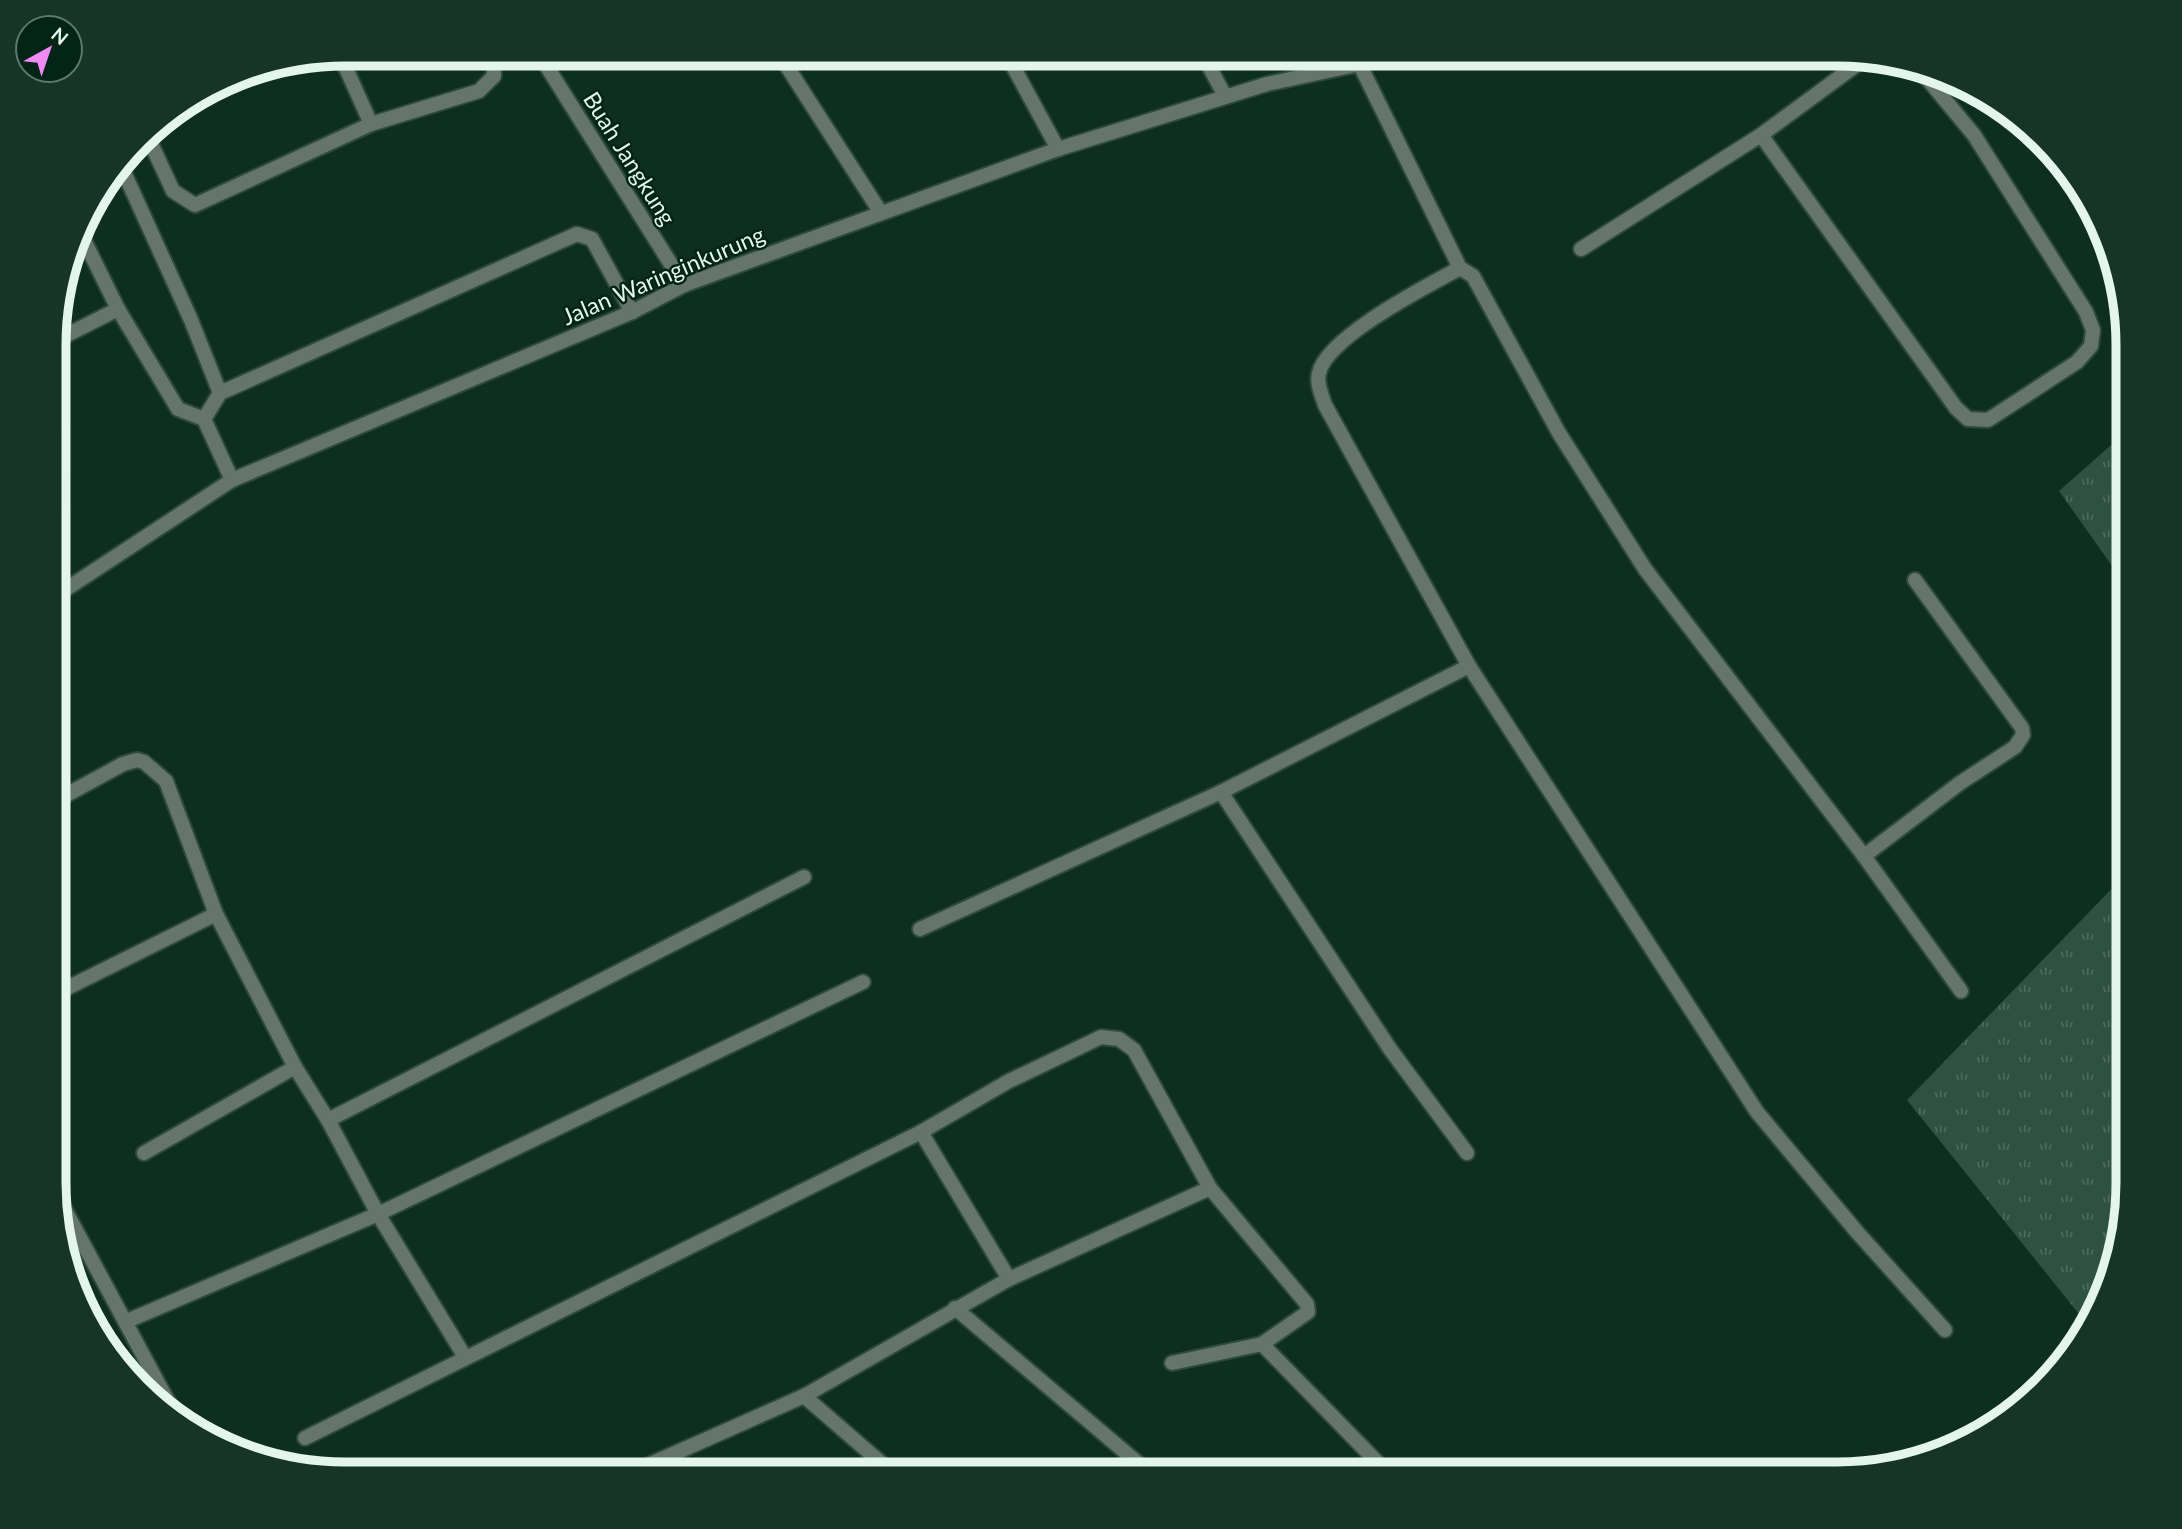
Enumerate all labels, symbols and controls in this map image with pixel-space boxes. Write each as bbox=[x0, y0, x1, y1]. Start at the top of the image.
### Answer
north arrow bbox=[14, 14, 84, 84]
text: N bbox=[47, 22, 73, 49]
street label: Buah Jangkung bbox=[578, 86, 682, 230]
street label: Jalan Waringinkurung bbox=[557, 220, 769, 330]

